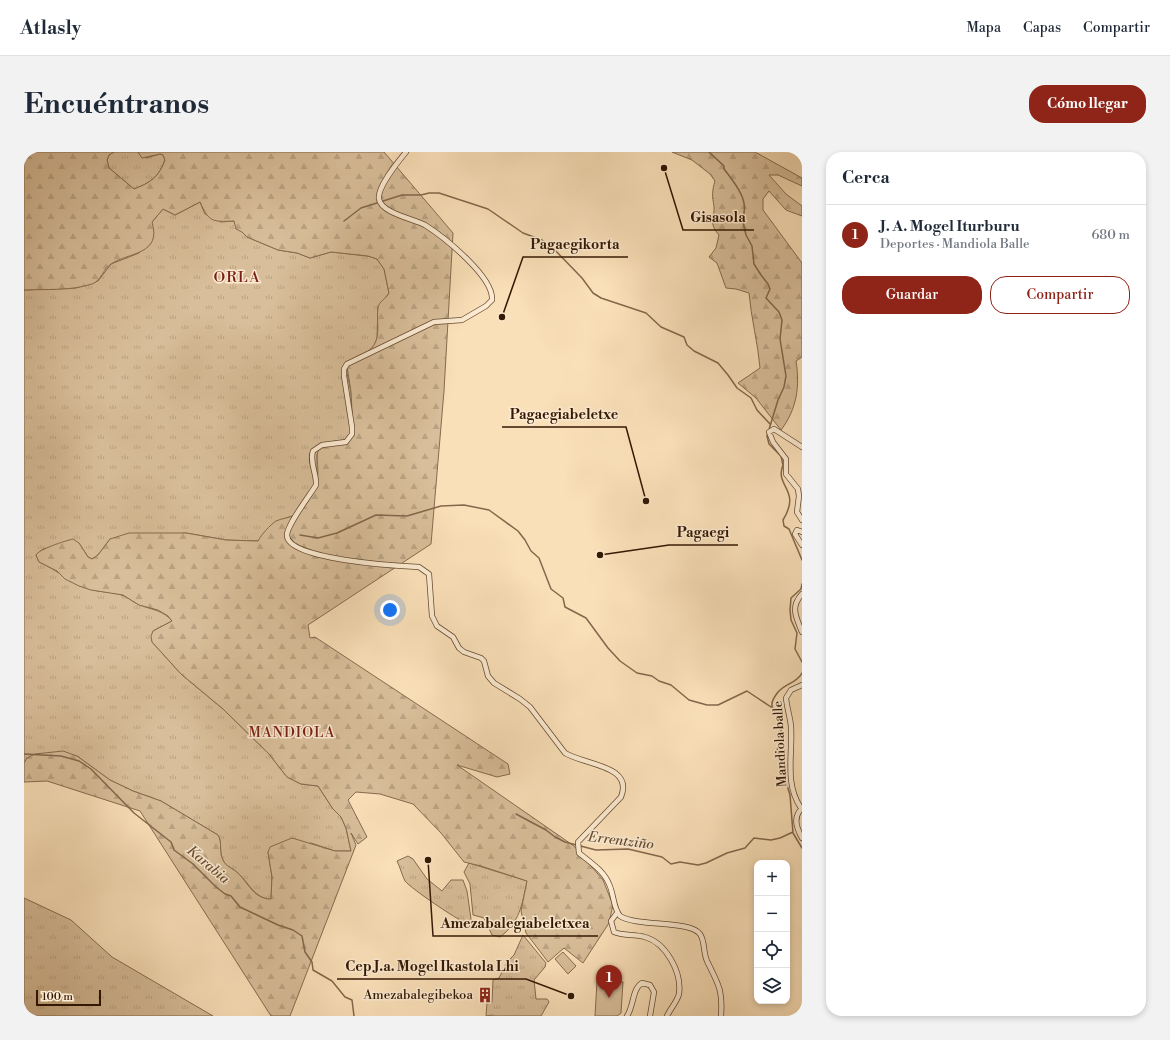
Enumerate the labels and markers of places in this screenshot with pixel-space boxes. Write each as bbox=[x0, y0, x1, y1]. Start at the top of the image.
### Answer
callout: Gisasola bbox=[683, 204, 754, 230]
callout: Pagaegikorta bbox=[523, 231, 628, 257]
callout: Pagaegiabeletxe bbox=[502, 401, 626, 427]
callout: Pagaegi bbox=[669, 519, 738, 545]
callout: Amezabalegiabeletxea bbox=[433, 910, 598, 936]
callout: Cep J.a. Mogel Ikastola Lhi bbox=[337, 953, 526, 979]
pin: 1 bbox=[596, 965, 622, 998]
building icon: Amezabalegibekoa bbox=[476, 986, 494, 1004]
place label: Amezabalegibekoa bbox=[362, 987, 473, 1003]

